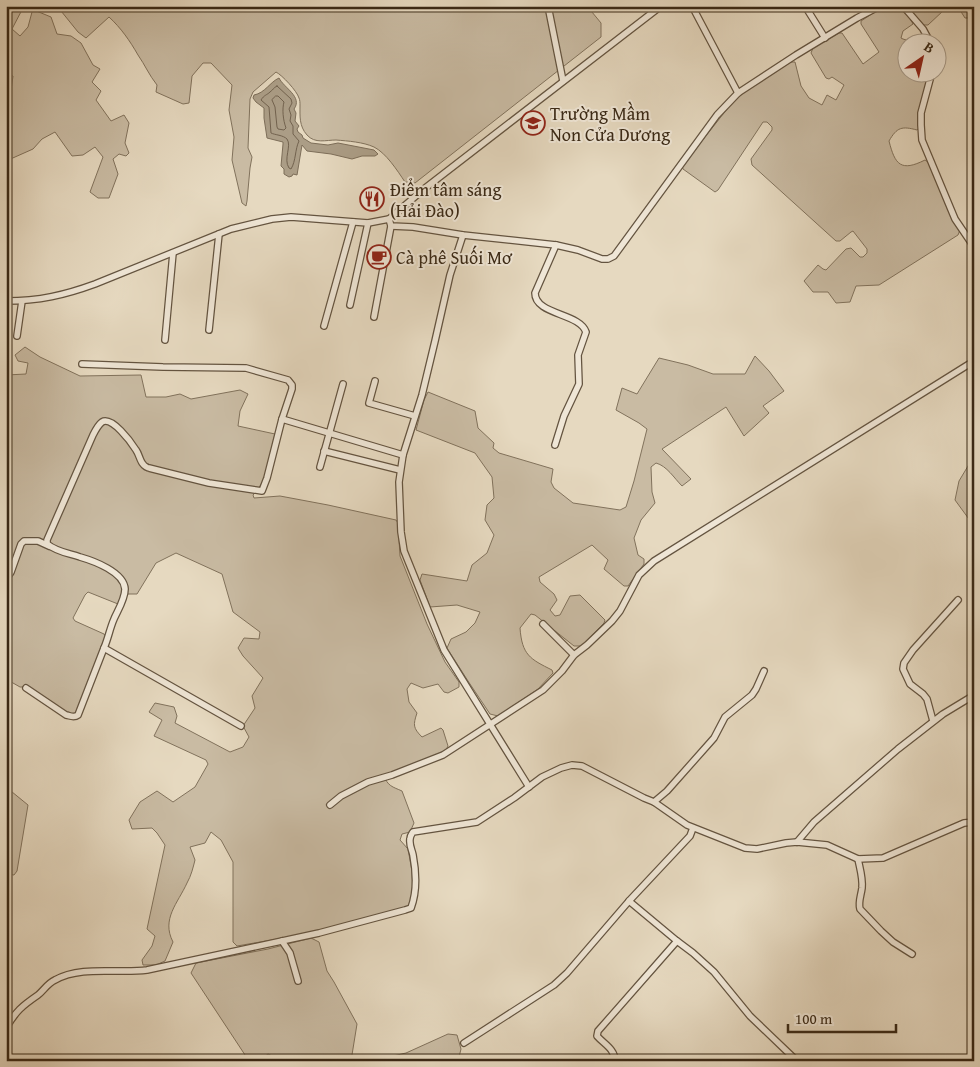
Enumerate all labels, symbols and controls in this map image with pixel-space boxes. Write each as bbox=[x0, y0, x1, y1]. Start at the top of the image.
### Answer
north arrow bbox=[898, 32, 948, 82]
text: B bbox=[920, 37, 938, 58]
place label: Trường Mầm Non Cửa Dương bbox=[550, 100, 670, 148]
school or university icon: Trường Mầm Non Cửa Dương bbox=[520, 110, 546, 136]
place label: Điểm tâm sáng (Hải Đào) bbox=[390, 176, 501, 224]
restaurant icon: Điểm tâm sáng (Hải Đào) bbox=[359, 186, 385, 212]
cafe icon: Cà phê Suối Mơ bbox=[366, 244, 392, 270]
place label: Cà phê Suối Mơ bbox=[396, 244, 513, 271]
scale bar bbox=[788, 1002, 895, 1034]
text: 100 m bbox=[795, 1008, 833, 1029]

